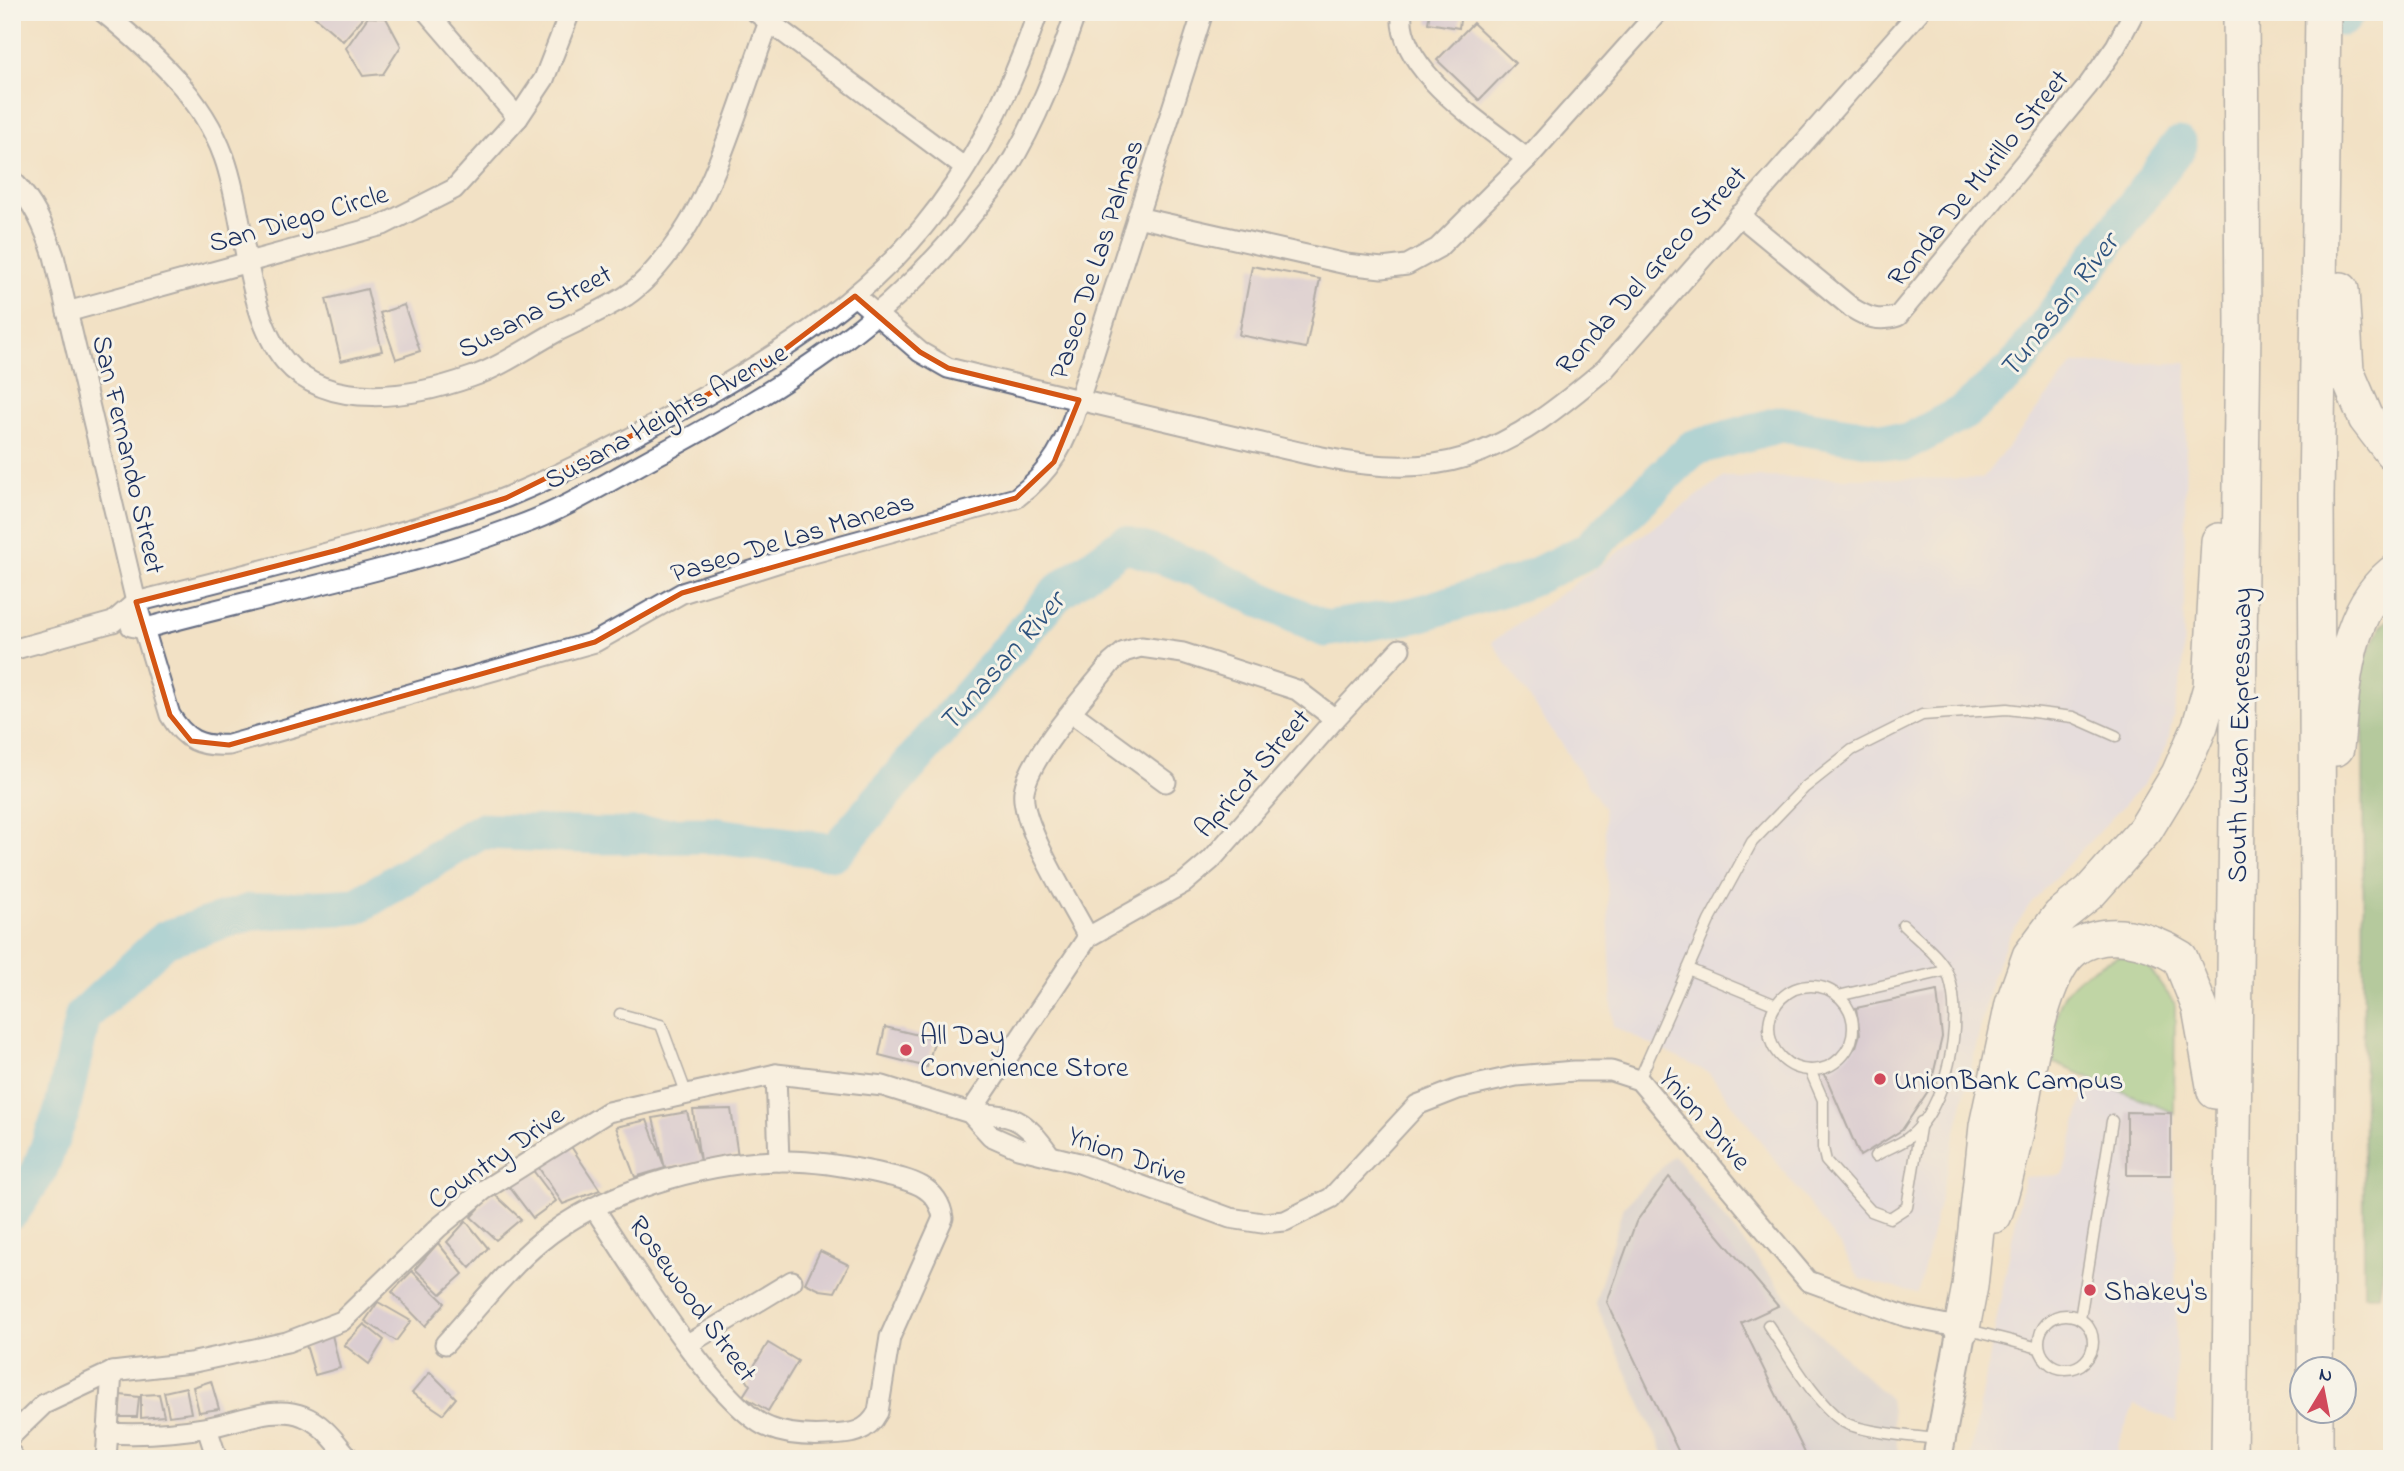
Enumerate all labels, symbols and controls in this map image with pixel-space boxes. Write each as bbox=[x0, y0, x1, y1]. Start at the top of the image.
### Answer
street label: Ronda De Murillo Street bbox=[1879, 61, 2081, 297]
street label: Paseo De Las Palmas bbox=[1040, 135, 1156, 385]
street label: Ronda Del Greco Street bbox=[1547, 157, 1758, 385]
street label: San Diego Circle bbox=[204, 175, 394, 266]
water label: Tunasan River bbox=[1989, 222, 2134, 389]
street label: Susana Street bbox=[451, 255, 620, 371]
street label: San Fernando Street bbox=[79, 331, 174, 578]
street label: Susana Heights Avenue bbox=[538, 334, 796, 502]
street label: Paseo De Las Maneas bbox=[666, 483, 920, 596]
water label: Tunasan River bbox=[929, 580, 1080, 743]
street label: South Luzon Expressway bbox=[2218, 587, 2265, 883]
street label: Apricot Street bbox=[1186, 700, 1322, 848]
place label: All Day Convenience Store bbox=[920, 1017, 1129, 1090]
marker: All Day Convenience Store bbox=[898, 1042, 914, 1058]
street label: Ynion Drive bbox=[1647, 1060, 1760, 1181]
place label: UnionBank Campus bbox=[1894, 1062, 2124, 1103]
marker: UnionBank Campus bbox=[1872, 1071, 1888, 1087]
street label: Country Drive bbox=[420, 1096, 574, 1221]
street label: Ynion Drive bbox=[1061, 1117, 1193, 1198]
street label: Rosewood Street bbox=[617, 1208, 766, 1392]
place label: Shakey's bbox=[2104, 1273, 2208, 1314]
marker: Shakey's bbox=[2082, 1282, 2098, 1298]
north arrow bbox=[2288, 1356, 2358, 1426]
text: N bbox=[2317, 1361, 2334, 1390]

